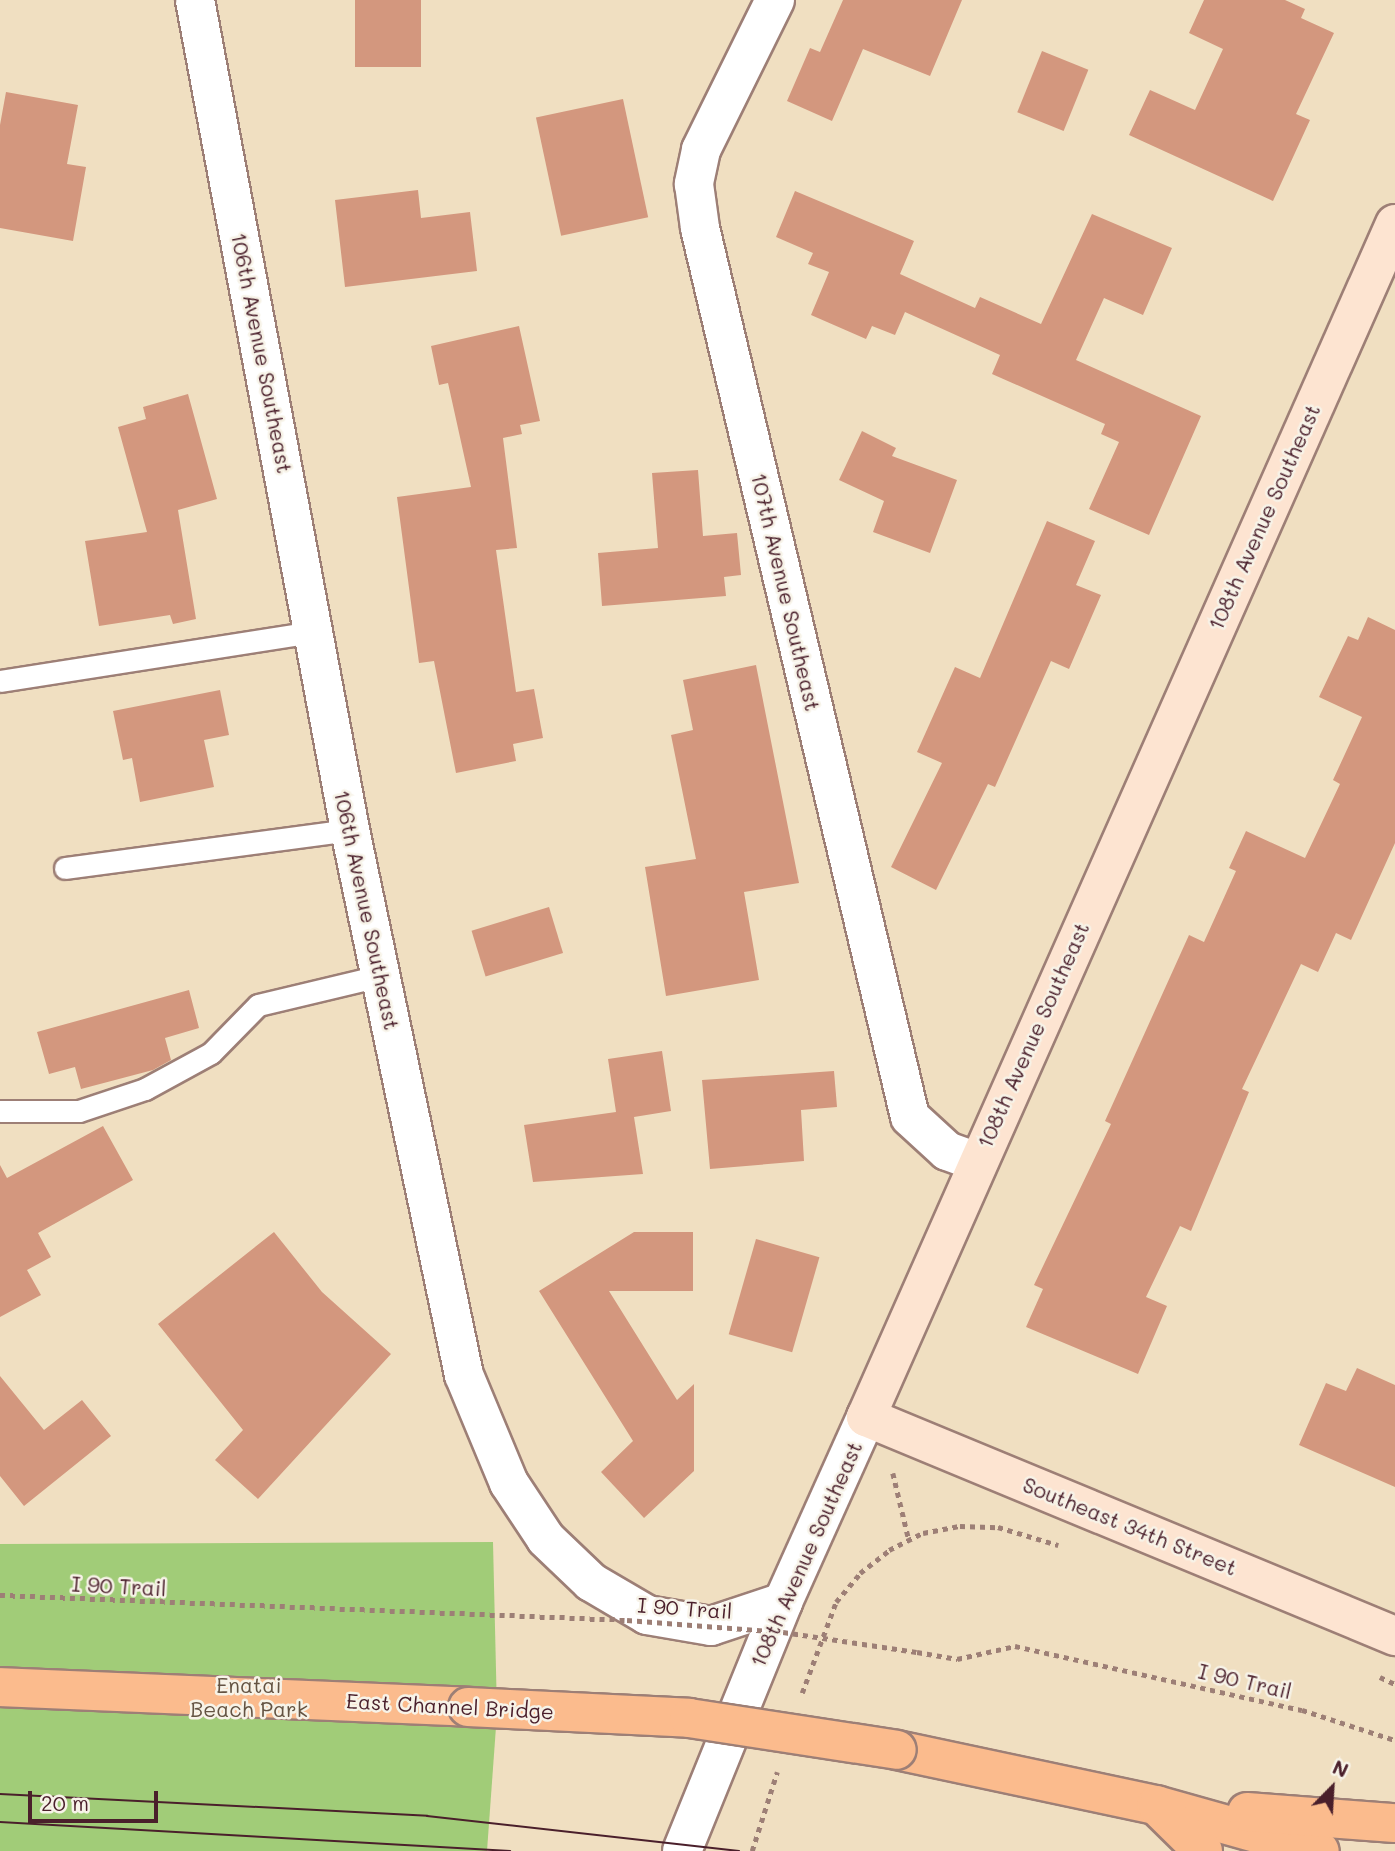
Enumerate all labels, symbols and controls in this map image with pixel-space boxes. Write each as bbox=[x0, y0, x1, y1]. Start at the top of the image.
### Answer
street label: 106th Avenue Southeast bbox=[226, 231, 298, 475]
street label: 108th Avenue Southeast bbox=[1203, 400, 1325, 634]
street label: 107th Avenue Southeast bbox=[746, 470, 826, 714]
street label: 106th Avenue Southeast bbox=[329, 788, 405, 1032]
street label: 108th Avenue Southeast bbox=[972, 918, 1094, 1152]
street label: 108th Avenue Southeast bbox=[745, 1437, 867, 1671]
street label: Southeast 34th Street bbox=[1019, 1472, 1241, 1580]
street label: I 90 Trail bbox=[71, 1571, 167, 1601]
street label: I 90 Trail bbox=[637, 1592, 733, 1624]
street label: I 90 Trail bbox=[1196, 1658, 1294, 1704]
park label: Enatai Beach Park bbox=[190, 1672, 308, 1722]
street label: East Channel Bridge bbox=[346, 1688, 554, 1724]
north arrow bbox=[1297, 1753, 1367, 1823]
text: N bbox=[1329, 1754, 1352, 1783]
scale bar bbox=[32, 1778, 161, 1822]
text: 20 m bbox=[41, 1789, 89, 1816]

